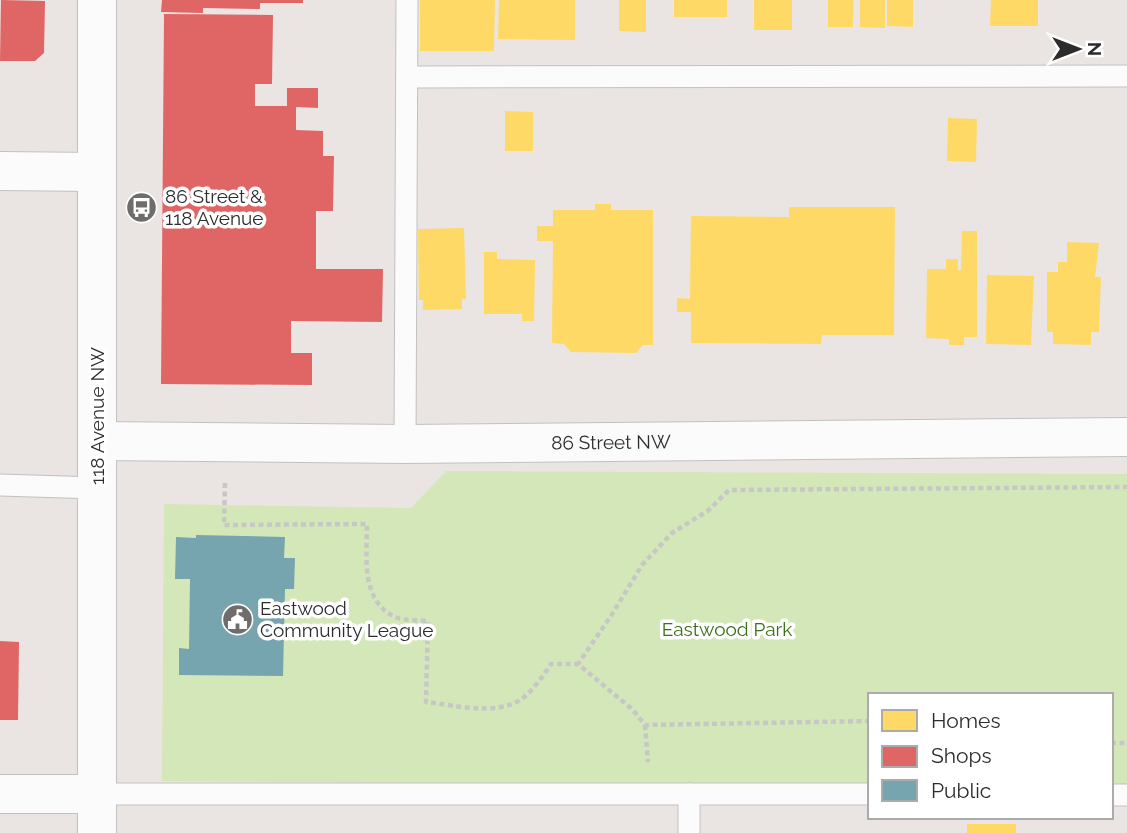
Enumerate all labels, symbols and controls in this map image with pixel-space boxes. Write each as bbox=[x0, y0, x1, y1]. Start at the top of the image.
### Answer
north arrow bbox=[1043, 14, 1113, 84]
text: N bbox=[1084, 42, 1106, 56]
place label: 86 Street & 118 Avenue bbox=[165, 185, 263, 229]
bus stop icon: 86 Street & 118 Avenue bbox=[125, 190, 159, 224]
street label: 118 Avenue NW bbox=[86, 347, 108, 485]
street label: 86 Street NW bbox=[551, 430, 671, 454]
place label: Eastwood Community League bbox=[260, 597, 433, 641]
public building icon: Eastwood Community League bbox=[220, 602, 254, 636]
park label: Eastwood Park bbox=[662, 618, 792, 640]
legend bbox=[868, 693, 1113, 819]
text: Homes bbox=[931, 708, 1001, 733]
text: Shops bbox=[931, 743, 992, 768]
text: Public bbox=[931, 778, 991, 803]

